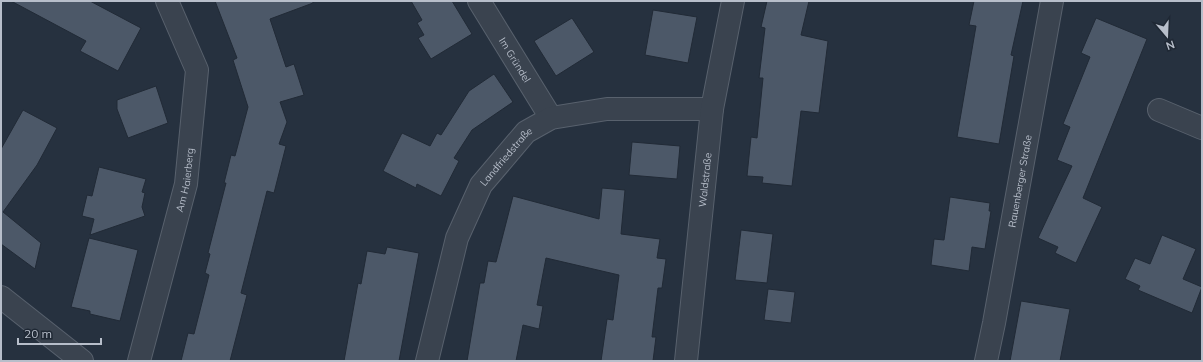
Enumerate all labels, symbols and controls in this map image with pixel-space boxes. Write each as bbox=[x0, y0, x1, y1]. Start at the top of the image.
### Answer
north arrow bbox=[1147, 16, 1187, 56]
street label: Im Gründel bbox=[496, 35, 534, 85]
text: N bbox=[1164, 37, 1176, 53]
street label: Landfriedstraße bbox=[477, 124, 534, 188]
street label: Rauenberger Straße bbox=[1005, 134, 1034, 228]
street label: Am Haierberg bbox=[172, 147, 196, 213]
street label: Waldstraße bbox=[695, 152, 714, 208]
scale bar bbox=[18, 320, 101, 346]
text: 20 m bbox=[24, 326, 52, 341]

